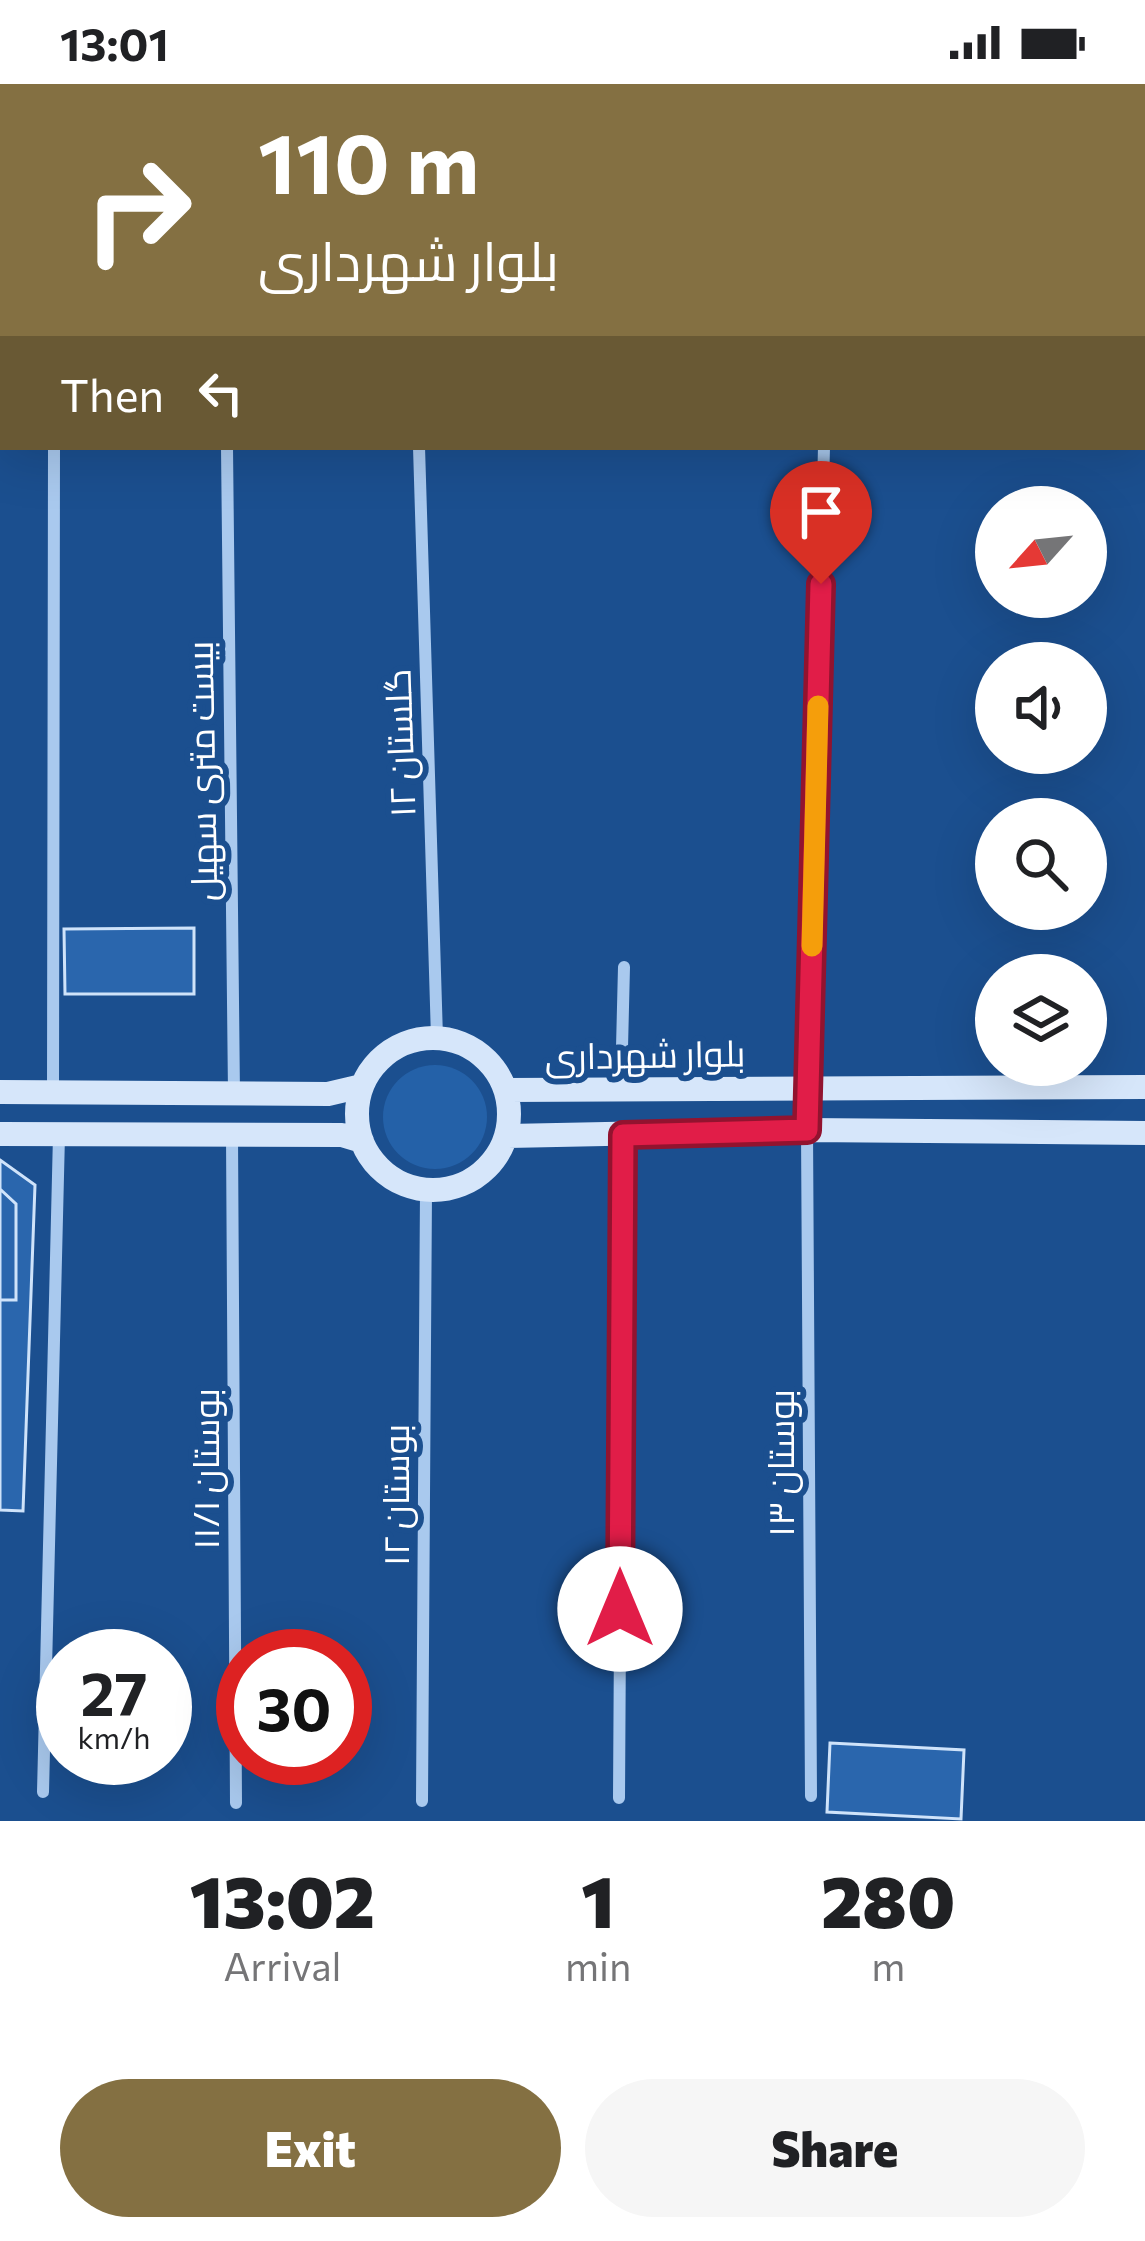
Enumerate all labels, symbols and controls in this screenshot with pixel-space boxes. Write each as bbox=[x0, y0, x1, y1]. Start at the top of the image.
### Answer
text: 13:01 bbox=[60, 15, 169, 70]
text: 110 m bbox=[258, 109, 479, 211]
icon: right bbox=[60, 132, 216, 288]
text: بلوار شهرداری bbox=[258, 226, 559, 292]
icon: left bbox=[188, 360, 254, 426]
text: Then bbox=[60, 366, 164, 421]
pin bbox=[770, 461, 872, 584]
icon: arrive bbox=[788, 479, 854, 545]
north arrow bbox=[975, 486, 1107, 618]
map controls bbox=[975, 486, 1107, 1086]
street label: بیست متری سهیل bbox=[176, 640, 226, 902]
button: sound bbox=[975, 642, 1107, 774]
street label: گلستان ۱۲ bbox=[373, 668, 425, 818]
button: search bbox=[975, 798, 1107, 930]
button: layers bbox=[975, 954, 1107, 1086]
street label: بلوار شهرداری bbox=[544, 1029, 746, 1079]
street label: بوستان ۱۱/۱ bbox=[182, 1388, 228, 1550]
street label: بوستان ۱۳ bbox=[757, 1389, 803, 1537]
street label: بوستان ۱۲ bbox=[372, 1424, 418, 1566]
position arrow bbox=[557, 1546, 683, 1672]
speed limit sign: 30 bbox=[216, 1629, 372, 1785]
text: 27 bbox=[81, 1655, 147, 1728]
text: km/h bbox=[78, 1718, 150, 1755]
text: 13:02 bbox=[190, 1855, 375, 1943]
text: 1 bbox=[581, 1855, 615, 1943]
text: 280 bbox=[821, 1855, 955, 1943]
text: Arrival bbox=[223, 1941, 341, 1989]
text: min bbox=[565, 1941, 631, 1989]
text: m bbox=[871, 1941, 905, 1989]
button: Exit bbox=[60, 2079, 561, 2217]
button: Share bbox=[585, 2079, 1085, 2217]

